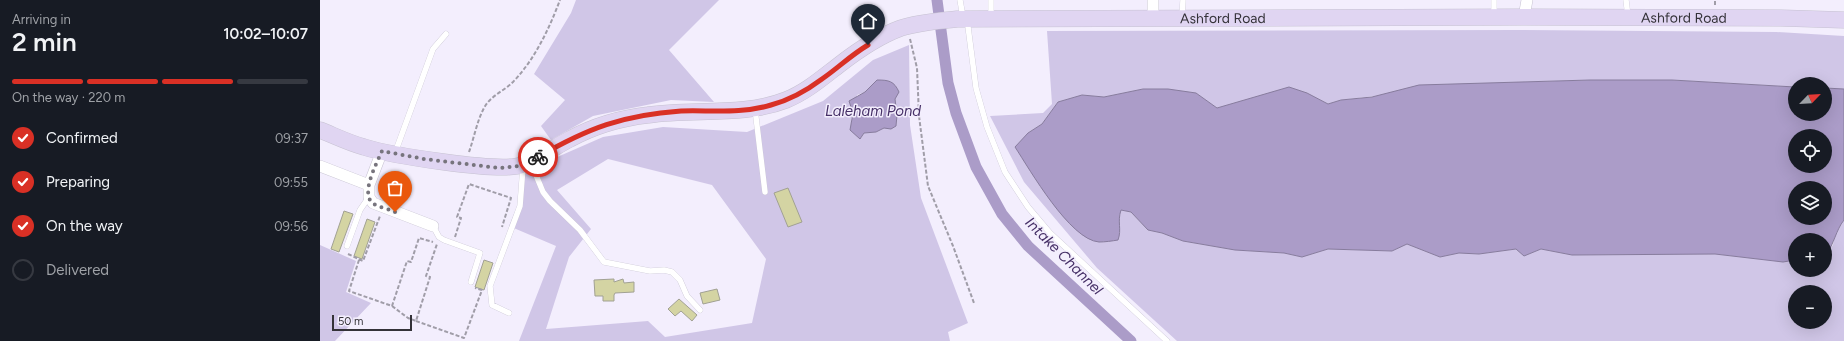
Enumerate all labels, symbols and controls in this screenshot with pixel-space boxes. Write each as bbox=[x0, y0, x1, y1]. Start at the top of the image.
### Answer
pin bbox=[851, 4, 885, 45]
street label: Ashford Road bbox=[1641, 9, 1727, 27]
icon: home bbox=[857, 10, 879, 32]
street label: Ashford Road bbox=[1180, 10, 1266, 27]
text: Arriving in bbox=[12, 12, 71, 27]
text: 10:02–10:07 bbox=[223, 25, 308, 43]
text: 2 min bbox=[12, 26, 77, 58]
north arrow bbox=[1788, 77, 1832, 121]
map controls bbox=[1788, 77, 1832, 329]
text: On the way · 220 m bbox=[12, 90, 125, 105]
water label: Laleham Pond bbox=[825, 102, 921, 120]
icon: check bbox=[12, 127, 34, 149]
text: Confirmed bbox=[46, 129, 118, 147]
button: locate bbox=[1788, 129, 1832, 173]
text: 09:37 bbox=[275, 131, 308, 146]
courier bbox=[518, 137, 558, 177]
icon: bike bbox=[527, 146, 549, 168]
icon: check bbox=[12, 171, 34, 193]
pin bbox=[378, 171, 412, 212]
text: Preparing bbox=[46, 173, 110, 191]
text: 09:55 bbox=[274, 175, 308, 190]
icon: bag bbox=[384, 177, 406, 199]
button: layers bbox=[1788, 181, 1832, 225]
water label: Intake Channel bbox=[1021, 213, 1107, 299]
icon: check bbox=[12, 215, 34, 237]
text: On the way bbox=[46, 217, 123, 235]
text: 09:56 bbox=[274, 219, 308, 234]
button: + bbox=[1788, 233, 1832, 277]
text: Delivered bbox=[46, 261, 109, 279]
button: − bbox=[1788, 285, 1832, 329]
scale bar bbox=[332, 313, 412, 332]
text: 50 m bbox=[338, 315, 363, 328]

